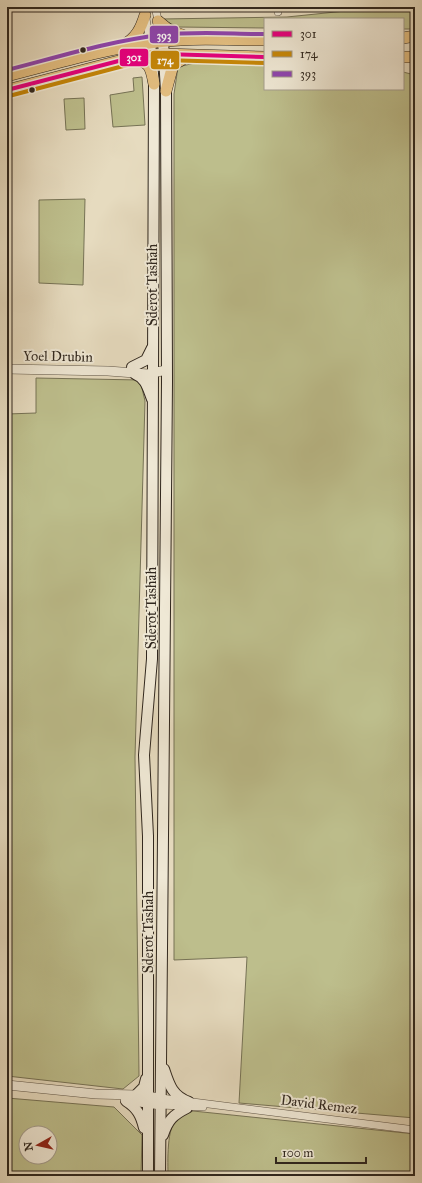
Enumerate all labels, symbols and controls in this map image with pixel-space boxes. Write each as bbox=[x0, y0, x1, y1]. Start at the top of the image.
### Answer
legend bbox=[264, 18, 404, 90]
line badge: 393 bbox=[149, 25, 179, 44]
text: 301 bbox=[300, 27, 317, 41]
text: 393 bbox=[157, 29, 171, 43]
unlabelled marker bbox=[78, 45, 88, 55]
text: 174 bbox=[300, 47, 318, 61]
line badge: 301 bbox=[119, 48, 149, 67]
line badge: 174 bbox=[150, 50, 180, 70]
text: 301 bbox=[126, 51, 142, 65]
text: 174 bbox=[157, 54, 174, 68]
text: 393 bbox=[300, 67, 316, 81]
unlabelled marker bbox=[27, 85, 37, 95]
street label: Sderot Tashah bbox=[144, 244, 161, 326]
street label: Yoel Drubin bbox=[23, 347, 93, 366]
street label: Sderot Tashah bbox=[143, 567, 160, 649]
street label: Sderot Tashah bbox=[140, 891, 157, 973]
street label: David Remez bbox=[280, 1091, 359, 1118]
north arrow bbox=[18, 1125, 58, 1165]
scale bar bbox=[276, 1139, 366, 1165]
text: N bbox=[21, 1140, 36, 1152]
text: 100 m bbox=[282, 1146, 313, 1160]

